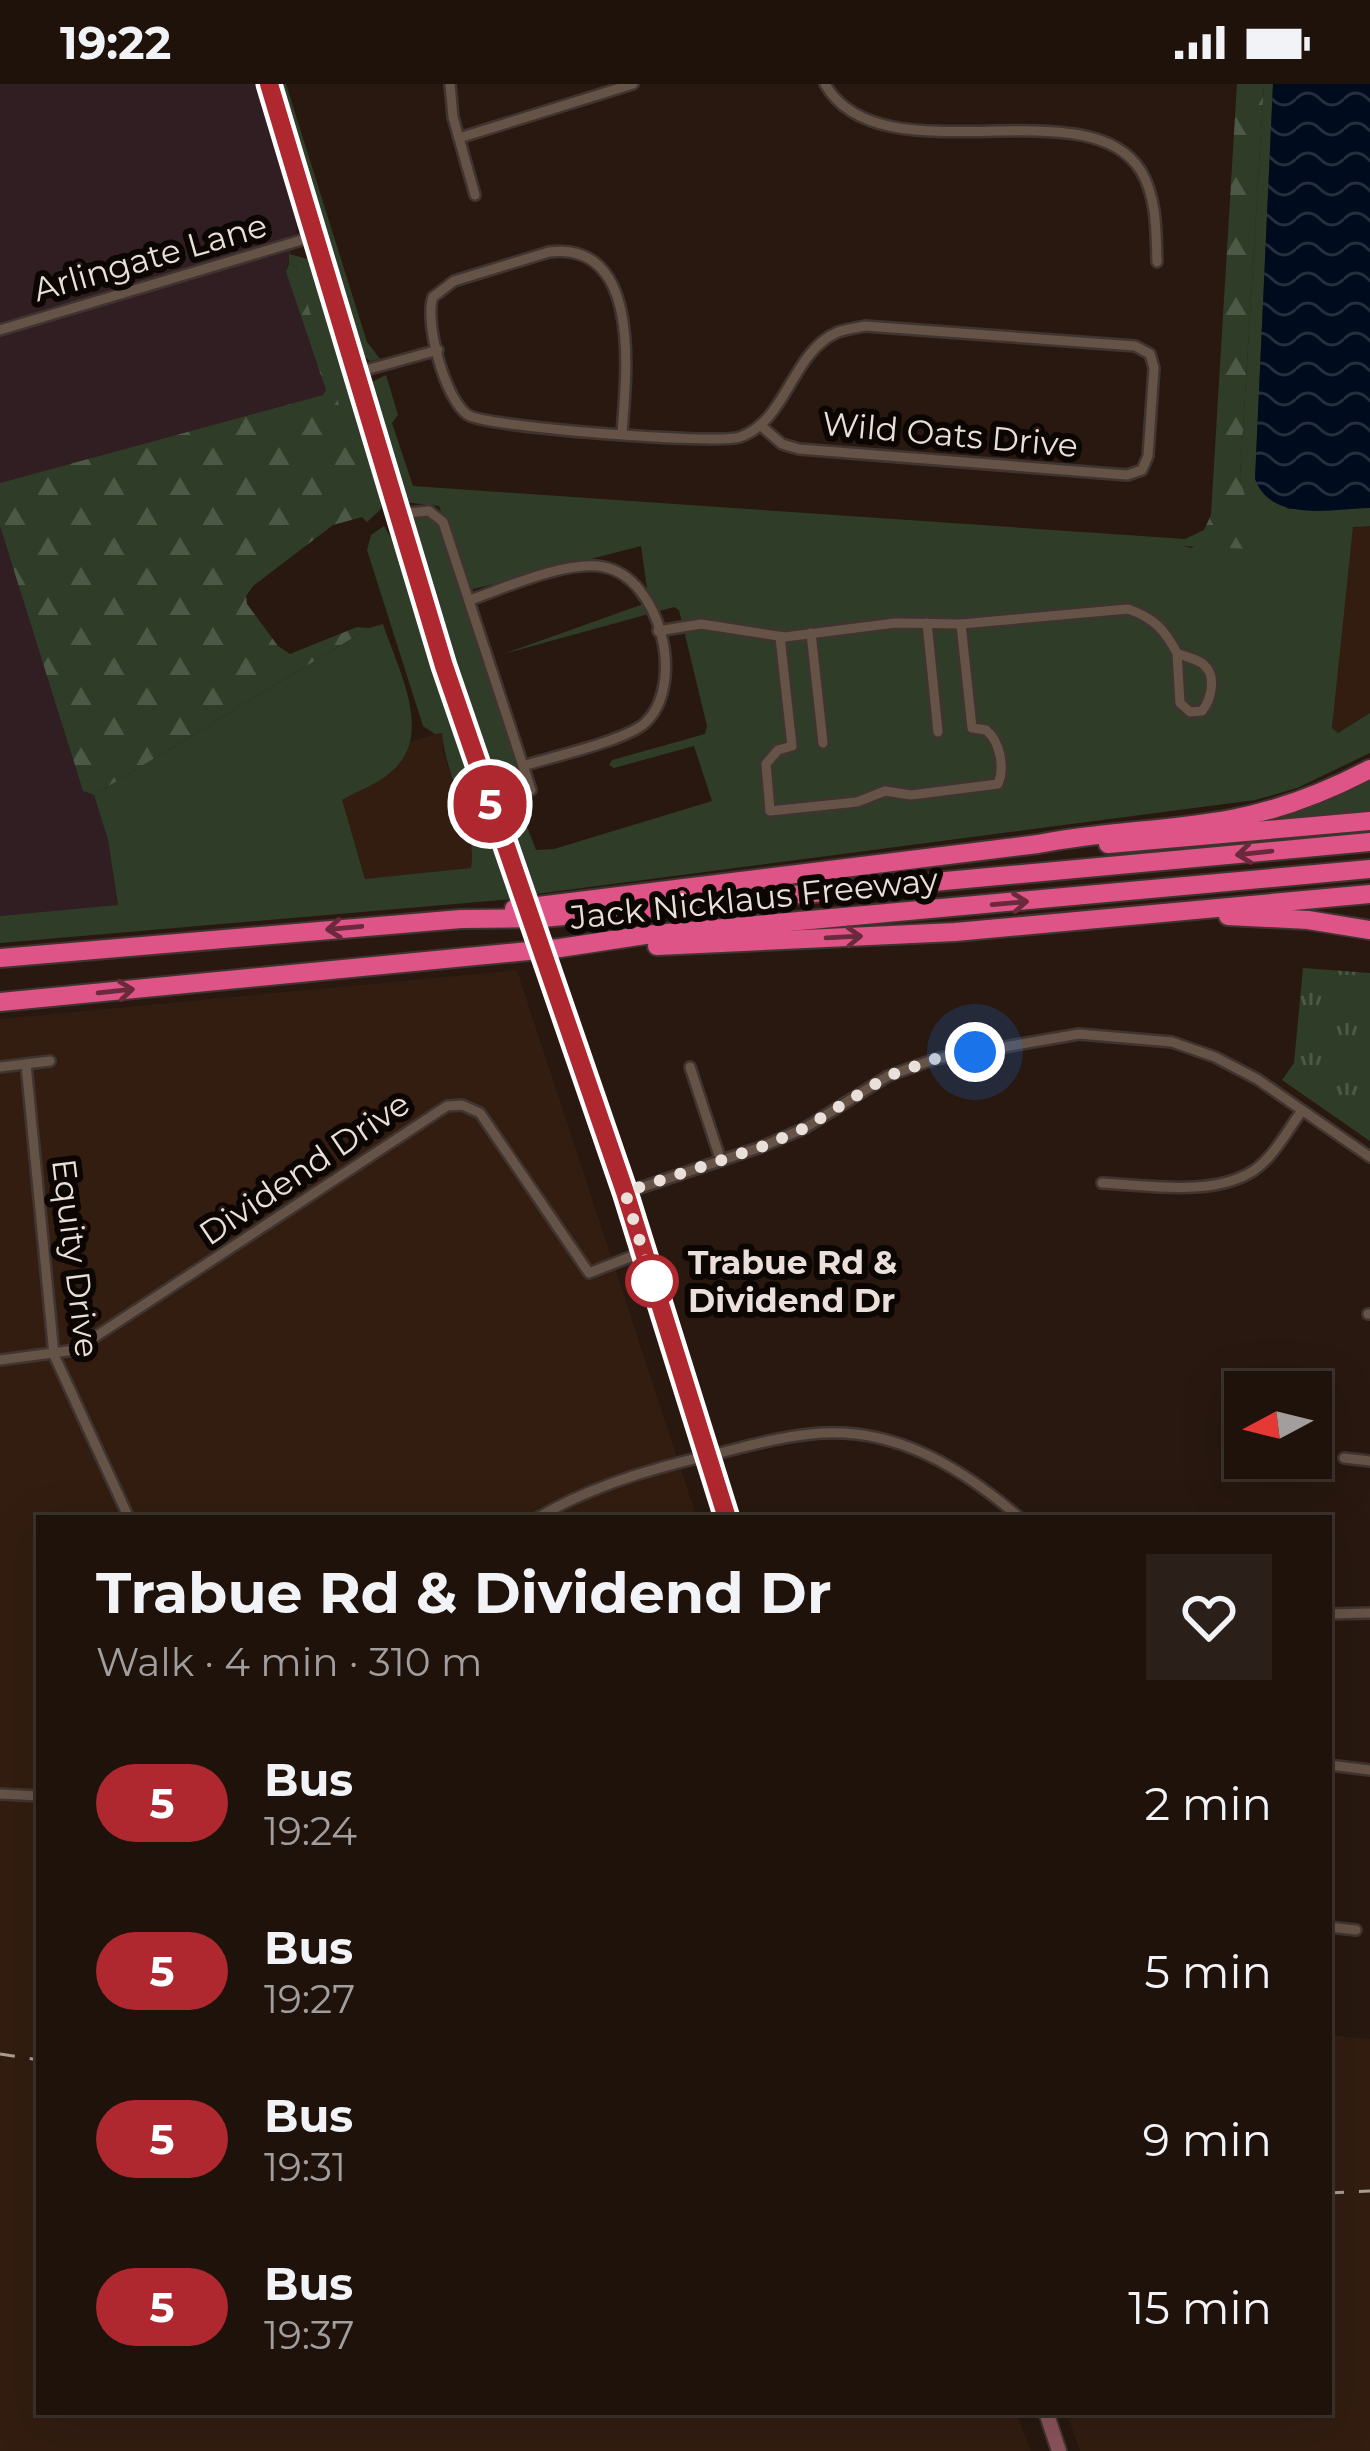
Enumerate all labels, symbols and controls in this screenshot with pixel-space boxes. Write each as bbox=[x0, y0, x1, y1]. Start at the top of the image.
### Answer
text: 19:22 bbox=[60, 15, 171, 70]
street label: Arlingate Lane bbox=[29, 205, 271, 309]
street label: Wild Oats Drive bbox=[820, 403, 1080, 465]
line badge: 5 bbox=[451, 765, 529, 843]
text: 5 bbox=[478, 778, 503, 830]
one-way arrow bbox=[1235, 842, 1274, 865]
street label: Jack Nicklaus Freeway bbox=[567, 859, 940, 937]
one-way arrow bbox=[990, 891, 1029, 914]
one-way arrow bbox=[325, 917, 364, 940]
one-way arrow bbox=[824, 925, 863, 948]
one-way arrow bbox=[96, 979, 135, 1002]
your location bbox=[945, 1022, 1005, 1082]
street label: Dividend Drive bbox=[191, 1083, 417, 1253]
street label: Equity Drive bbox=[44, 1156, 108, 1360]
place label: Trabue Rd & Dividend Dr bbox=[688, 1242, 897, 1320]
marker: Trabue Rd & Dividend Dr bbox=[627, 1256, 677, 1306]
north arrow bbox=[1224, 1371, 1332, 1479]
map controls bbox=[1224, 1371, 1332, 1479]
button: heart bbox=[1146, 1554, 1272, 1680]
text: Trabue Rd & Dividend Dr bbox=[96, 1558, 831, 1627]
text: Walk · 4 min · 310 m bbox=[96, 1638, 482, 1686]
text: Bus bbox=[264, 1752, 353, 1807]
text: 2 min bbox=[1144, 1776, 1272, 1831]
text: 5 bbox=[150, 1777, 175, 1829]
text: 19:24 bbox=[264, 1807, 357, 1855]
text: Bus bbox=[264, 1920, 353, 1975]
text: 5 min bbox=[1144, 1944, 1272, 1999]
text: 5 bbox=[150, 1945, 175, 1997]
text: 19:27 bbox=[264, 1975, 355, 2023]
text: Bus bbox=[264, 2088, 353, 2143]
text: 9 min bbox=[1143, 2112, 1272, 2167]
text: 5 bbox=[150, 2113, 175, 2165]
text: 19:31 bbox=[264, 2143, 346, 2191]
text: Bus bbox=[264, 2256, 353, 2311]
text: 15 min bbox=[1128, 2280, 1272, 2335]
text: 5 bbox=[150, 2281, 175, 2333]
text: 19:37 bbox=[264, 2311, 355, 2359]

